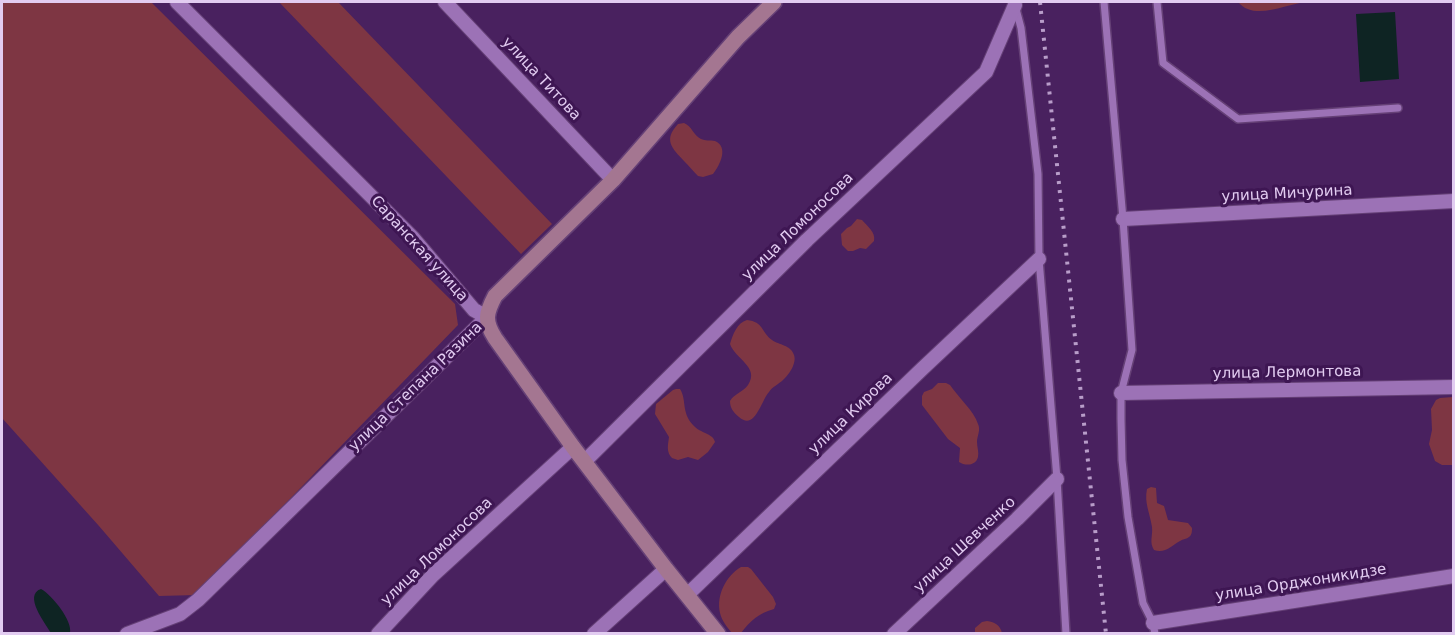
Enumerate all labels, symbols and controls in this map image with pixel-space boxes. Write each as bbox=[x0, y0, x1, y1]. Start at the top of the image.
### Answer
street label: улица Титова bbox=[498, 34, 584, 124]
street label: улица Ломоносова bbox=[739, 169, 857, 285]
street label: улица Мичурина bbox=[1221, 182, 1353, 206]
street label: Саранская улица bbox=[367, 192, 471, 306]
street label: улица Степана Разина bbox=[346, 319, 486, 455]
street label: улица Лермонтова bbox=[1213, 363, 1361, 383]
street label: улица Кирова bbox=[805, 369, 897, 459]
street label: улица Шевченко bbox=[910, 493, 1020, 597]
street label: улица Ломоносова bbox=[378, 494, 496, 610]
street label: улица Орджоникидзе bbox=[1214, 561, 1388, 605]

